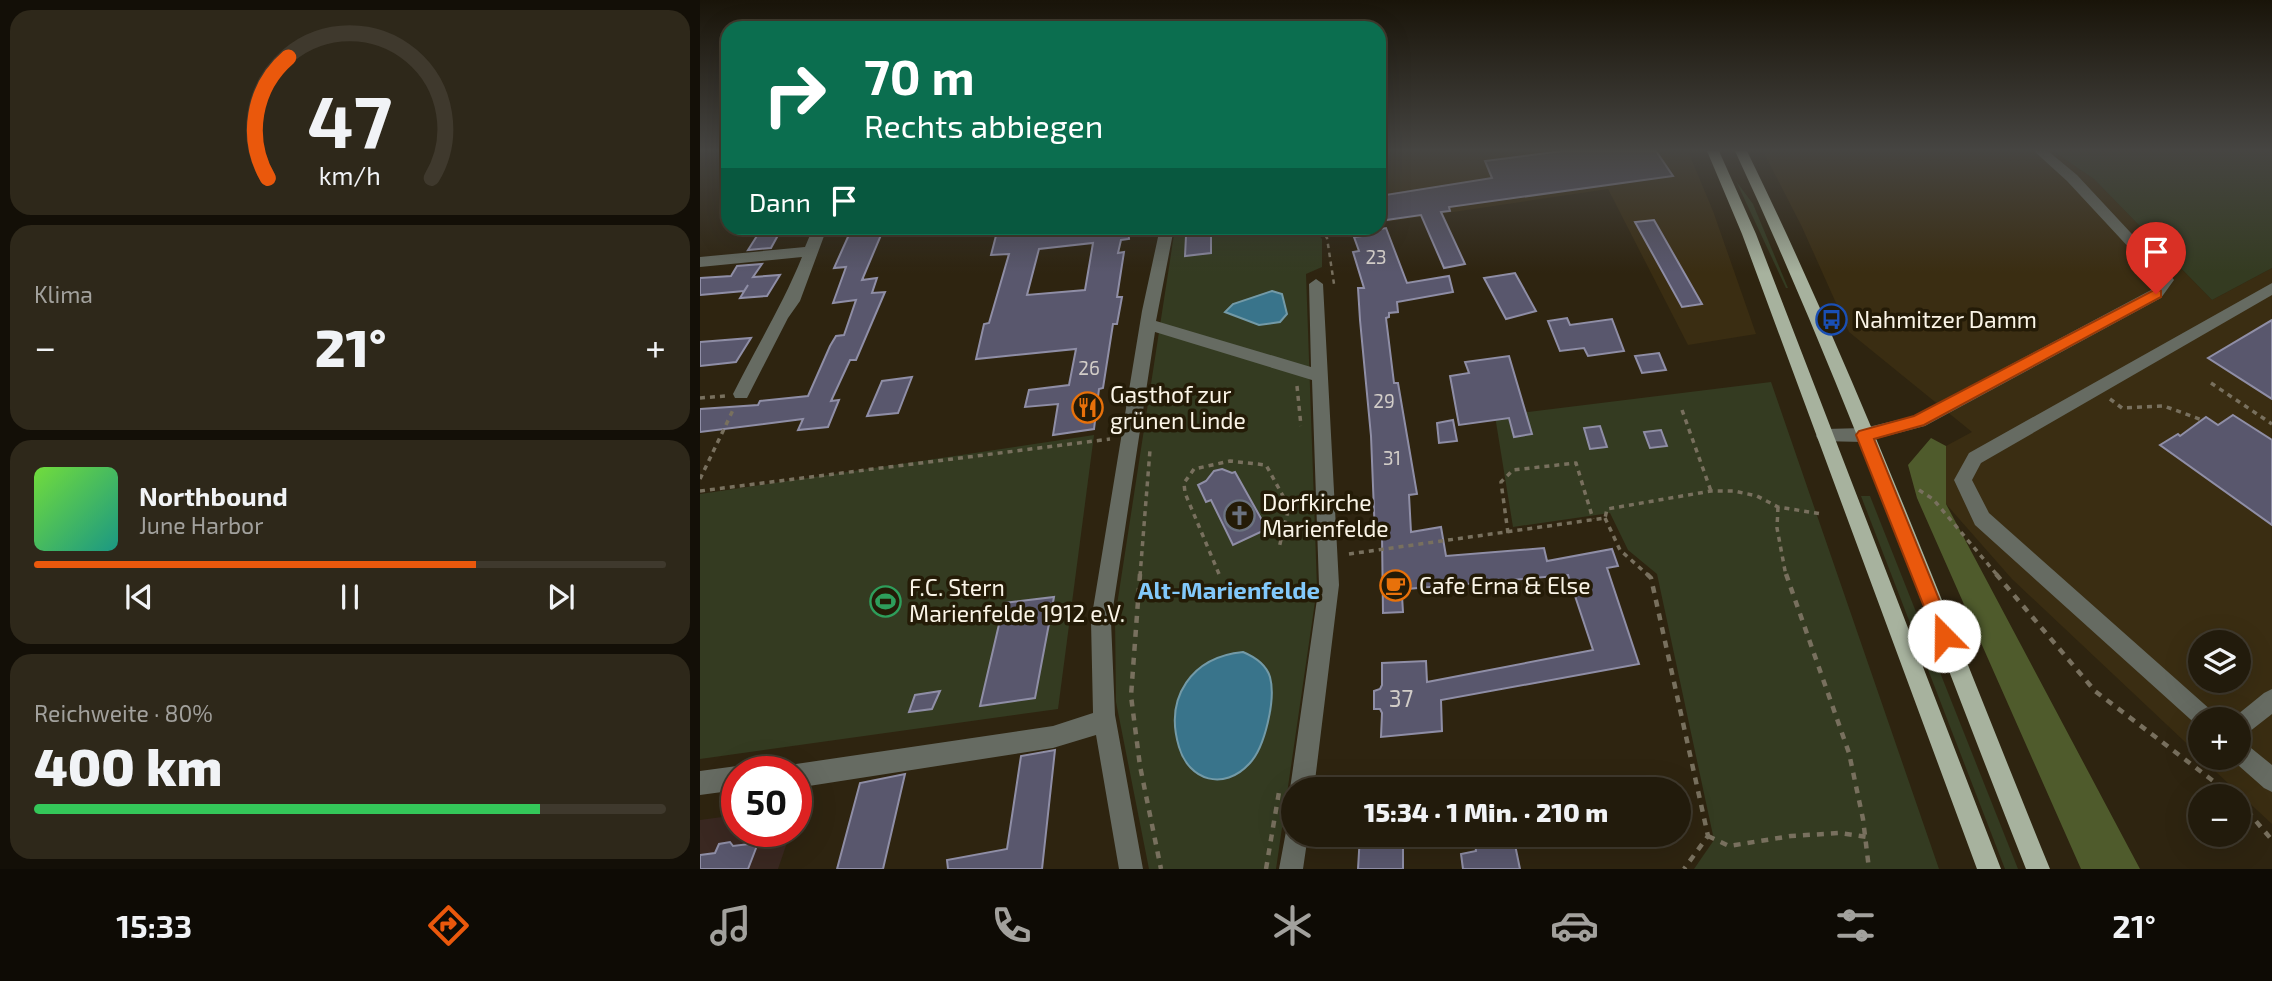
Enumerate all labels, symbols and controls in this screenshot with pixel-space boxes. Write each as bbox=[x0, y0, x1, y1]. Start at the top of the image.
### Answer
text: 70 m bbox=[864, 46, 975, 105]
icon: right bbox=[749, 49, 840, 140]
text: 47 bbox=[308, 76, 392, 164]
text: Rechts abbiegen bbox=[864, 106, 1103, 144]
text: km/h bbox=[319, 160, 381, 190]
icon: arrive bbox=[825, 182, 863, 220]
text: Dann bbox=[749, 186, 811, 217]
pin bbox=[2126, 222, 2186, 294]
icon: arrive bbox=[2137, 233, 2175, 271]
house number: 23 bbox=[1365, 245, 1387, 268]
text: Klima bbox=[34, 280, 93, 308]
bus stop icon: Nahmitzer Damm bbox=[1814, 303, 1848, 337]
place label: Nahmitzer Damm bbox=[1854, 305, 2037, 333]
text: 21° bbox=[315, 315, 386, 377]
text: − bbox=[34, 323, 56, 369]
text: + bbox=[645, 323, 666, 369]
house number: 26 bbox=[1078, 356, 1100, 379]
place label: Gasthof zur grünen Linde bbox=[1110, 380, 1246, 434]
house number: 29 bbox=[1373, 389, 1395, 412]
restaurant icon: Gasthof zur grünen Linde bbox=[1070, 391, 1104, 425]
house number: 31 bbox=[1383, 446, 1401, 469]
text: Northbound bbox=[139, 480, 288, 511]
place label: Dorfkirche Marienfelde bbox=[1262, 488, 1389, 542]
church icon: Dorfkirche Marienfelde bbox=[1222, 499, 1256, 533]
text: June Harbor bbox=[139, 511, 263, 539]
cafe icon: Cafe Erna & Else bbox=[1379, 569, 1413, 603]
place label: Cafe Erna & Else bbox=[1419, 571, 1591, 599]
place label: F.C. Stern Marienfelde 1912 e.V. bbox=[909, 573, 1125, 627]
district label: Alt-Marienfelde bbox=[1138, 575, 1320, 604]
icon: previous bbox=[120, 578, 158, 616]
icon: pause bbox=[331, 578, 369, 616]
icon: next bbox=[542, 578, 580, 616]
sports icon: F.C. Stern Marienfelde 1912 e.V. bbox=[869, 584, 903, 618]
position arrow bbox=[1907, 599, 1981, 673]
map controls bbox=[2188, 630, 2251, 847]
button: layers bbox=[2188, 630, 2251, 693]
house number: 37 bbox=[1389, 684, 1413, 712]
text: Reichweite · 80% bbox=[34, 699, 213, 727]
button: + bbox=[2188, 707, 2251, 770]
text: 400 km bbox=[34, 734, 222, 796]
speed limit sign: 50 bbox=[721, 756, 812, 847]
button: − bbox=[2188, 784, 2251, 847]
text: 15:34 · 1 Min. · 210 m bbox=[1364, 796, 1608, 827]
icon: directions bbox=[424, 901, 473, 950]
icon: music bbox=[706, 901, 755, 950]
icon: phone bbox=[987, 901, 1036, 950]
icon: climate bbox=[1268, 901, 1317, 950]
icon: car bbox=[1550, 901, 1599, 950]
icon: filters bbox=[1831, 901, 1880, 950]
text: 15:33 bbox=[116, 906, 192, 944]
text: 21° bbox=[2112, 906, 2156, 944]

